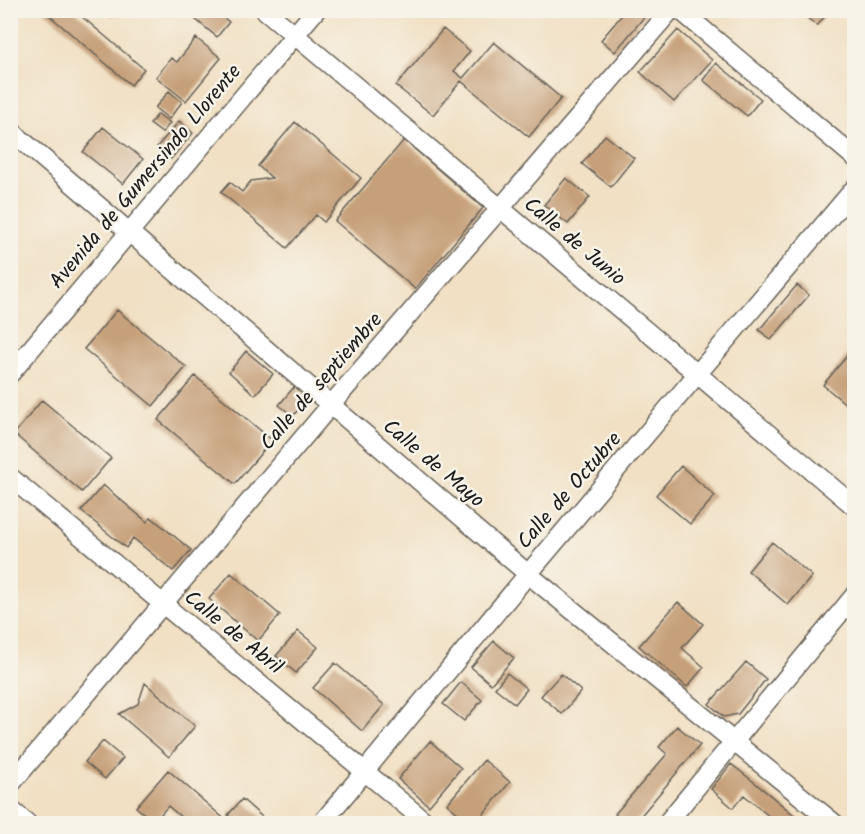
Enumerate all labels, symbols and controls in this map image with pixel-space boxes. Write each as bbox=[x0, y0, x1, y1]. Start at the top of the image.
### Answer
street label: Avenida de Gumersindo Llorente bbox=[42, 57, 251, 297]
street label: Calle de Junio bbox=[516, 189, 632, 295]
street label: Calle de septiembre bbox=[252, 305, 392, 459]
street label: Calle de Mayo bbox=[375, 411, 491, 517]
street label: Calle de Octubre bbox=[509, 424, 631, 557]
street label: Calle de Abril bbox=[176, 582, 290, 684]

